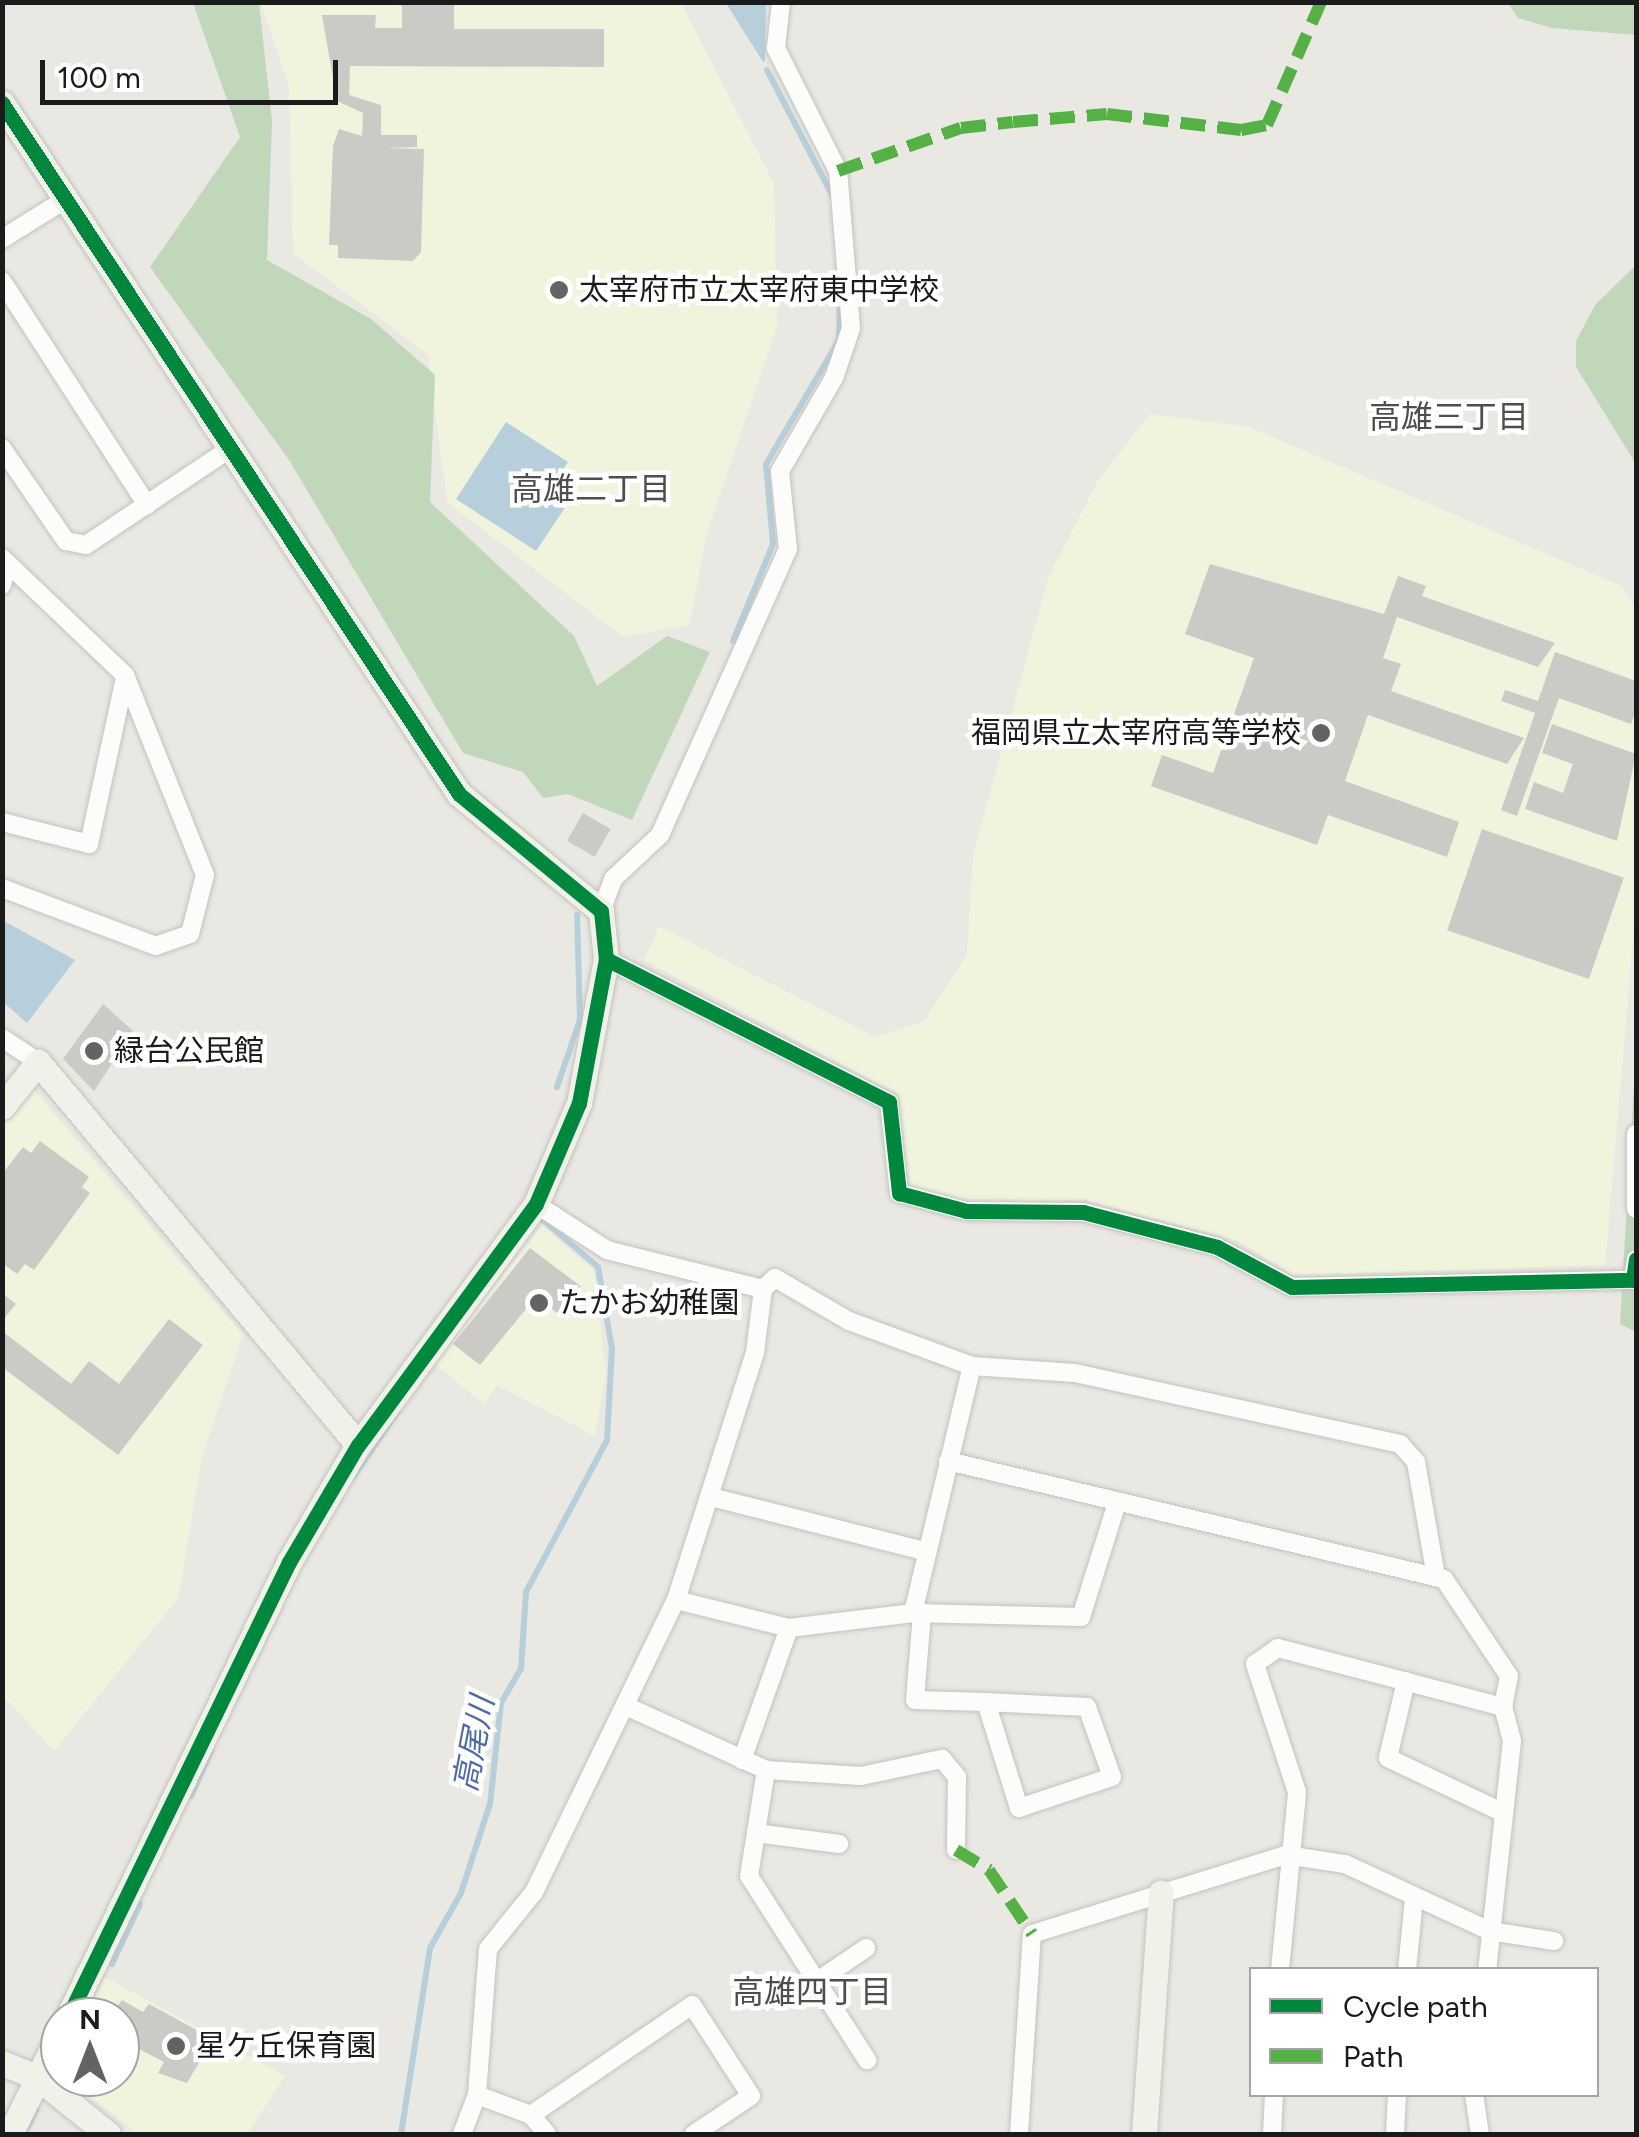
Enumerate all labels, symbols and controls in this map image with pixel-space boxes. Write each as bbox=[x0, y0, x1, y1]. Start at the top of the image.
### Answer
scale bar bbox=[45, 40, 342, 102]
text: 100 m bbox=[57, 59, 141, 96]
place label: 太宰府市立太宰府東中学校 bbox=[579, 272, 939, 308]
marker: 太宰府市立太宰府東中学校 bbox=[548, 279, 570, 301]
district label: 高雄三丁目 bbox=[1369, 398, 1529, 436]
district label: 高雄二丁目 bbox=[511, 470, 671, 508]
place label: 福岡県立太宰府高等学校 bbox=[971, 715, 1301, 751]
marker: 福岡県立太宰府高等学校 bbox=[1310, 722, 1332, 744]
place label: 緑台公民館 bbox=[114, 1033, 264, 1069]
marker: 緑台公民館 bbox=[83, 1040, 105, 1062]
place label: たかお幼稚園 bbox=[559, 1285, 739, 1321]
marker: たかお幼稚園 bbox=[528, 1292, 550, 1314]
water label: 高尾川 bbox=[446, 1693, 502, 1795]
legend bbox=[1249, 1967, 1599, 2097]
district label: 高雄四丁目 bbox=[732, 1973, 892, 2011]
text: Cycle path bbox=[1343, 1988, 1488, 2025]
north arrow bbox=[40, 1997, 140, 2097]
text: N bbox=[79, 2002, 101, 2036]
place label: 星ケ丘保育園 bbox=[196, 2028, 376, 2064]
marker: 星ケ丘保育園 bbox=[165, 2035, 187, 2057]
text: Path bbox=[1343, 2038, 1403, 2075]

